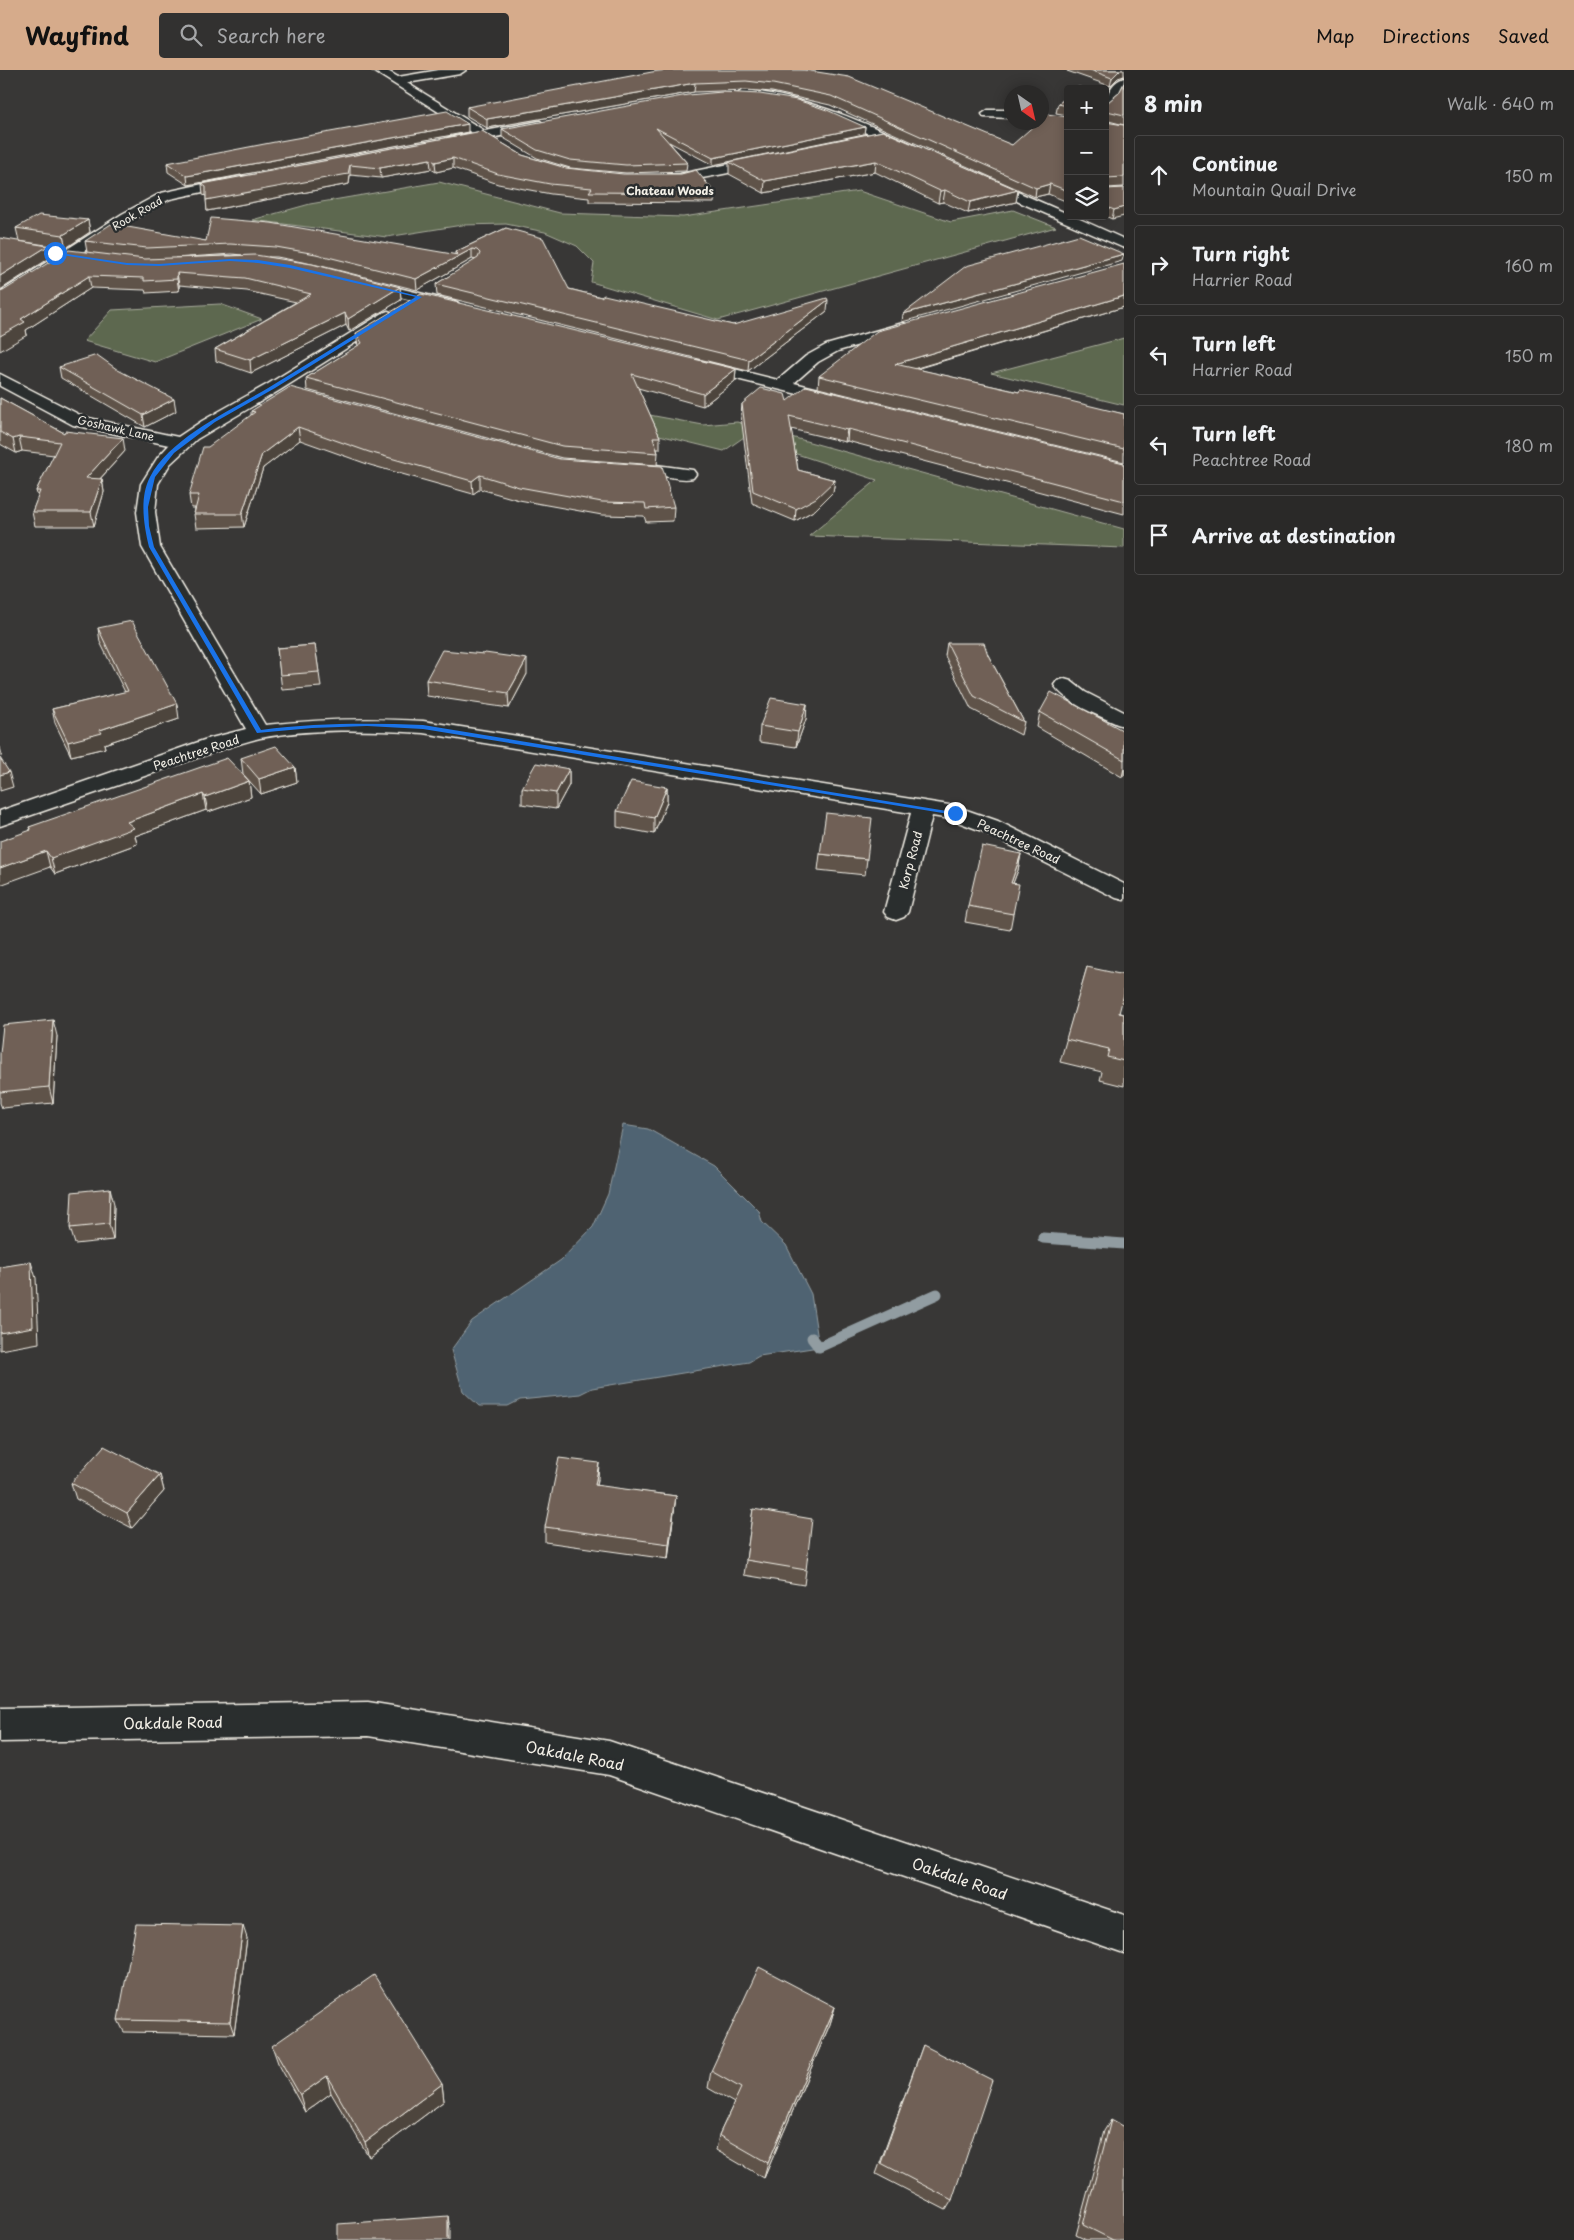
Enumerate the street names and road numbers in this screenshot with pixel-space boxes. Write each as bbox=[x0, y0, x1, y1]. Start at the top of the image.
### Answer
street label: Rook Road bbox=[109, 192, 165, 234]
street label: Goshawk Lane bbox=[76, 411, 156, 445]
street label: Peachtree Road bbox=[151, 730, 241, 774]
street label: Peachtree Road bbox=[975, 814, 1063, 868]
street label: Korp Road bbox=[894, 829, 926, 891]
street label: Oakdale Road bbox=[123, 1710, 223, 1734]
street label: Oakdale Road bbox=[524, 1734, 626, 1776]
street label: Oakdale Road bbox=[909, 1851, 1011, 1905]

